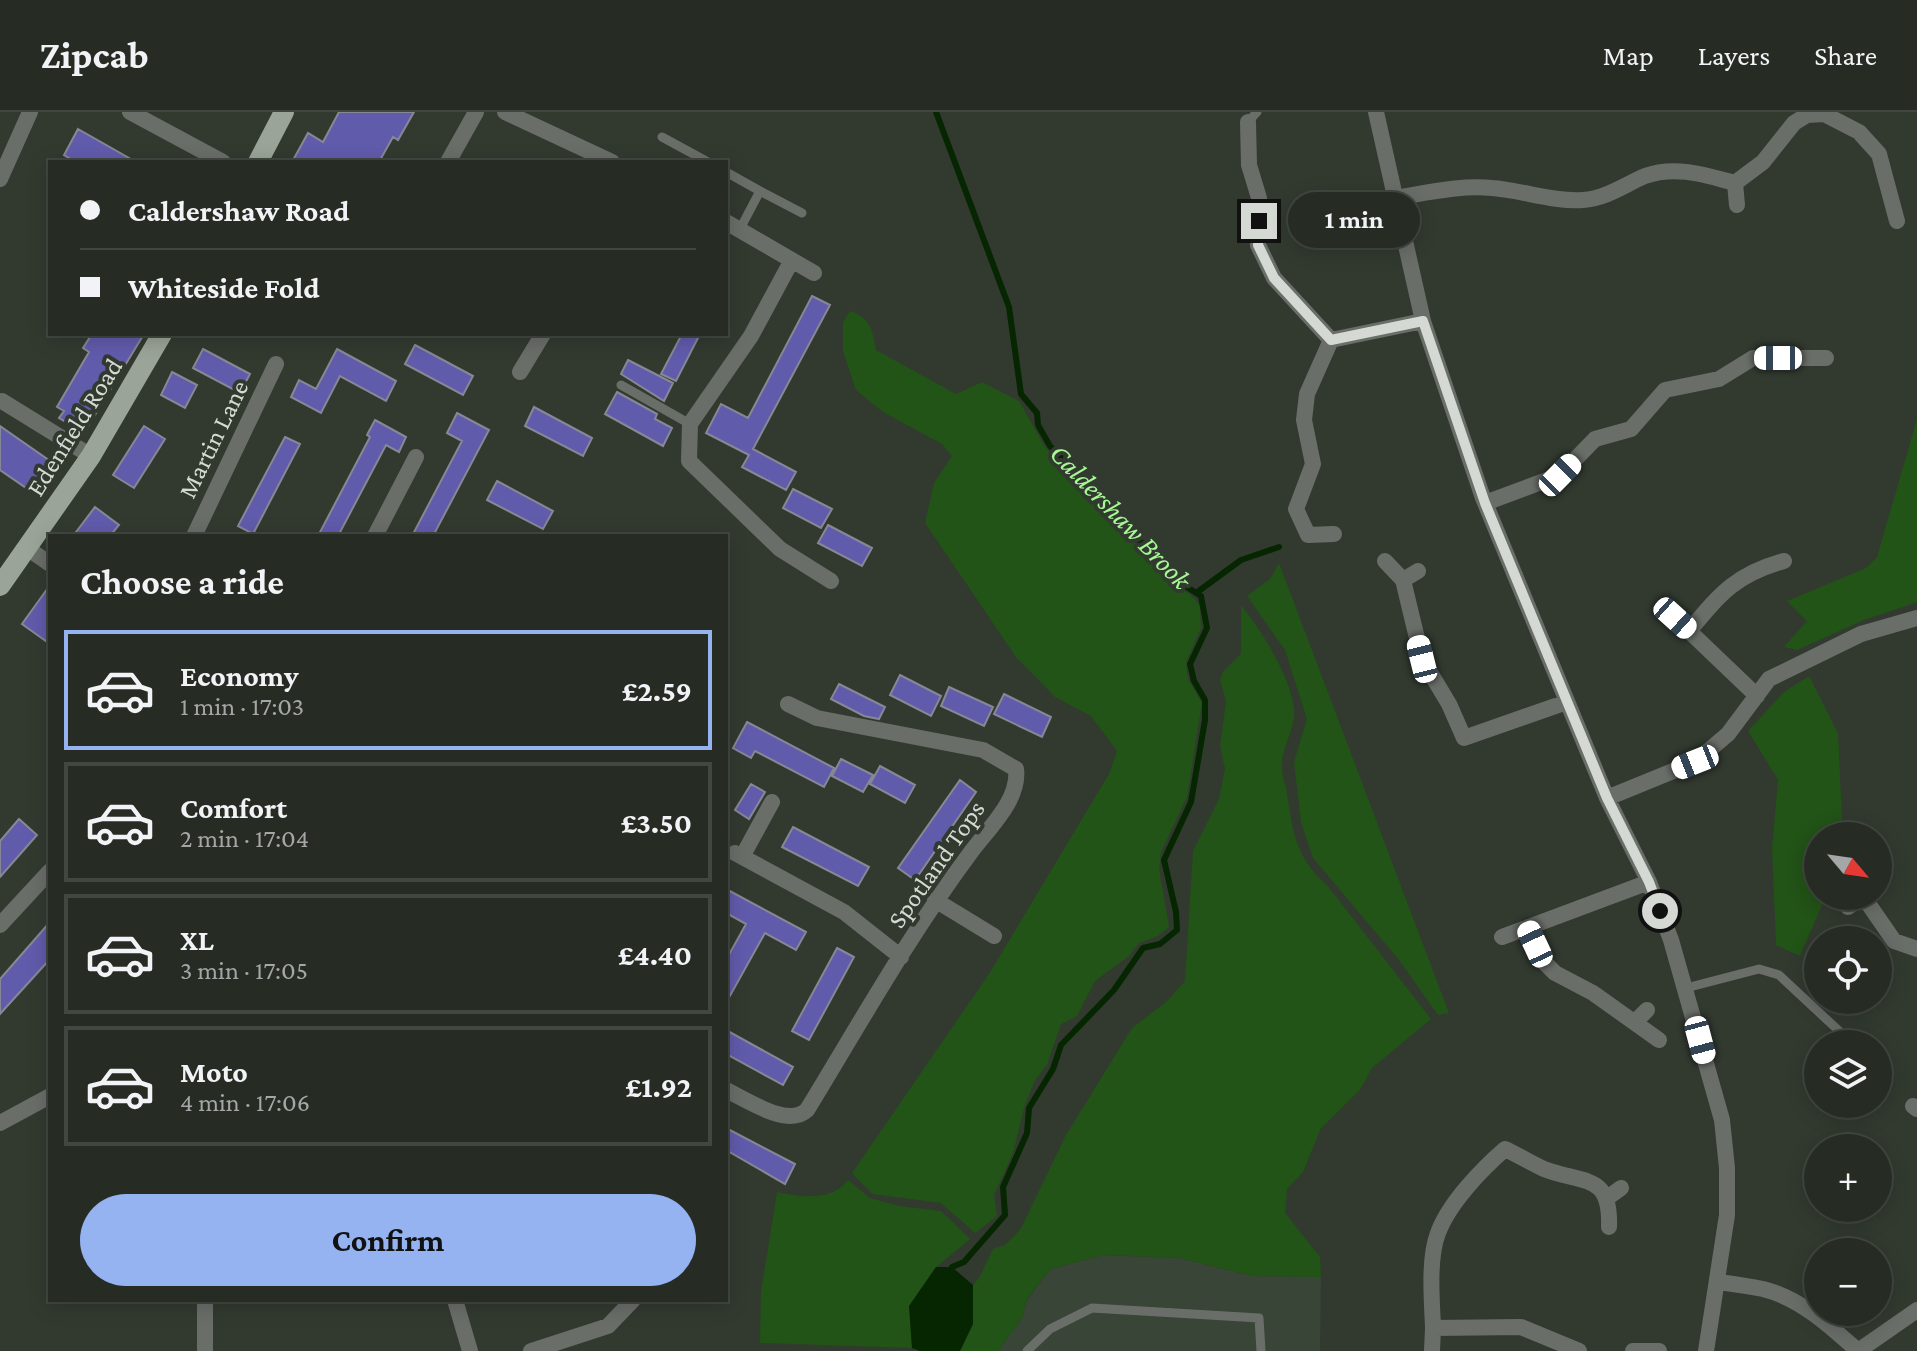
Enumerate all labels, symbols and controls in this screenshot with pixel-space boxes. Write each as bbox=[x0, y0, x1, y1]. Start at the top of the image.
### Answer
text: Zipcab bbox=[40, 34, 149, 76]
text: Map bbox=[1603, 40, 1654, 71]
text: Layers bbox=[1698, 40, 1770, 71]
text: Share bbox=[1814, 40, 1877, 71]
callout: 1 min bbox=[1287, 193, 1419, 249]
text: Caldershaw Road bbox=[128, 194, 349, 227]
route end bbox=[1241, 203, 1277, 239]
text: 1 min bbox=[1324, 205, 1384, 234]
text: Whiteside Fold bbox=[128, 271, 320, 304]
car bbox=[1754, 346, 1802, 370]
street label: Edenfield Road bbox=[21, 353, 128, 501]
street label: Martin Lane bbox=[172, 376, 254, 503]
water label: Caldershaw Brook bbox=[1044, 438, 1199, 596]
car bbox=[1535, 450, 1585, 500]
text: Choose a ride bbox=[80, 562, 284, 602]
car bbox=[1649, 593, 1701, 643]
car bbox=[1405, 633, 1439, 685]
icon: car bbox=[84, 654, 156, 726]
text: Economy bbox=[180, 659, 299, 692]
text: £2.59 bbox=[622, 674, 692, 707]
text: 1 min · 17:03 bbox=[180, 692, 304, 721]
car bbox=[1668, 742, 1722, 782]
icon: car bbox=[84, 786, 156, 858]
text: Comfort bbox=[180, 791, 287, 824]
street label: Spotland Tops bbox=[882, 795, 991, 933]
text: £3.50 bbox=[621, 806, 692, 839]
north arrow bbox=[1804, 822, 1892, 910]
map controls bbox=[1804, 822, 1892, 1326]
text: 2 min · 17:04 bbox=[180, 824, 309, 853]
route start bbox=[1642, 893, 1678, 929]
car bbox=[1514, 917, 1556, 971]
icon: car bbox=[84, 918, 156, 990]
text: XL bbox=[180, 923, 214, 956]
button: locate bbox=[1804, 926, 1892, 1014]
text: £4.40 bbox=[618, 938, 692, 971]
text: 3 min · 17:05 bbox=[180, 956, 308, 985]
car bbox=[1682, 1014, 1718, 1066]
button: layers bbox=[1804, 1030, 1892, 1118]
icon: car bbox=[84, 1050, 156, 1122]
text: Moto bbox=[180, 1055, 248, 1088]
text: £1.92 bbox=[625, 1070, 692, 1103]
text: 4 min · 17:06 bbox=[180, 1088, 310, 1117]
button: + bbox=[1804, 1134, 1892, 1222]
button: Confirm bbox=[80, 1194, 696, 1286]
button: − bbox=[1804, 1238, 1892, 1326]

